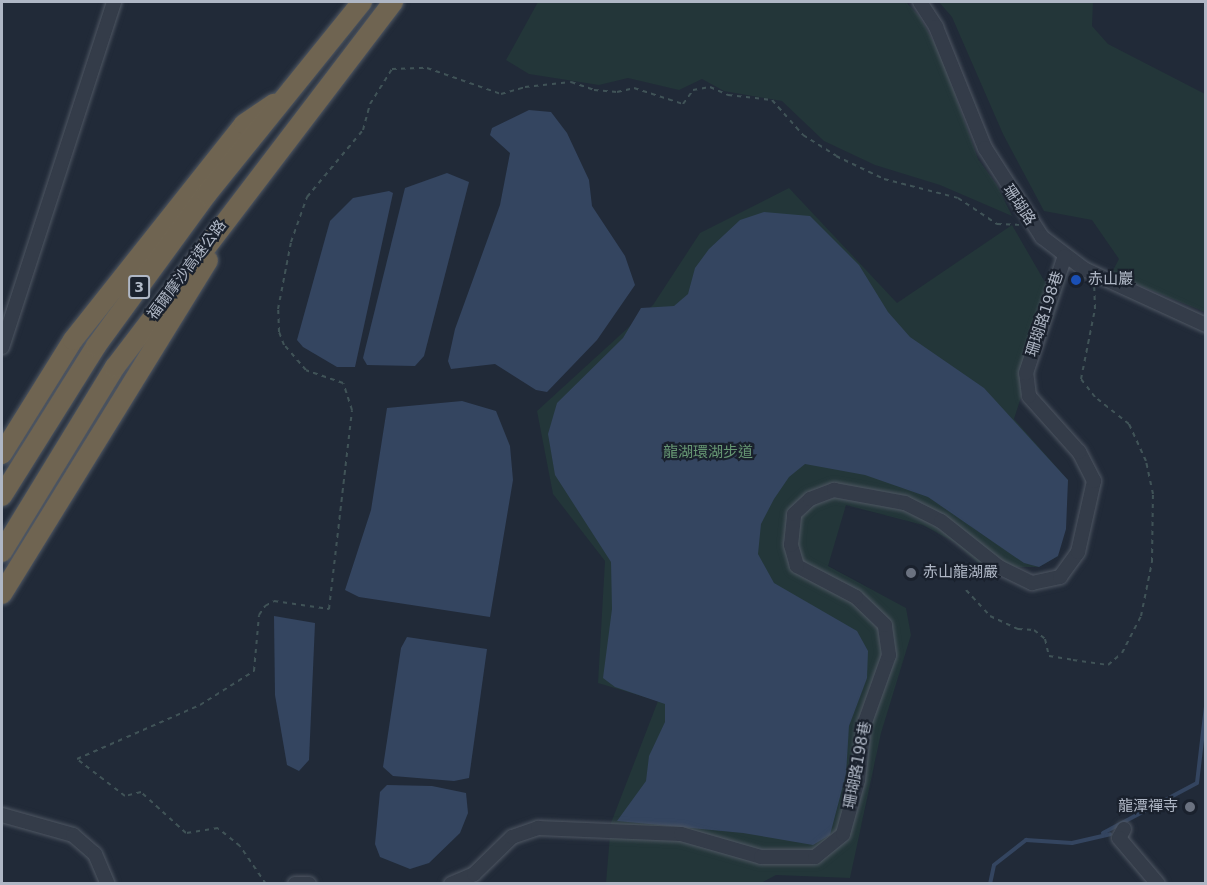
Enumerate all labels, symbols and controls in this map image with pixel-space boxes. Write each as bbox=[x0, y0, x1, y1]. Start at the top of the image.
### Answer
street label: 珊瑚路 bbox=[999, 181, 1039, 229]
street label: 福爾摩沙高速公路 bbox=[144, 217, 230, 323]
street label: 珊瑚路198巷 bbox=[1023, 269, 1067, 359]
place label: 赤山巖 bbox=[1088, 271, 1133, 289]
marker: 赤山巖 bbox=[1069, 273, 1083, 287]
road number: 3 bbox=[127, 276, 151, 298]
park label: 龍湖環湖步道 bbox=[663, 444, 753, 462]
place label: 赤山龍湖嚴 bbox=[923, 564, 998, 582]
marker: 赤山龍湖嚴 bbox=[904, 566, 918, 580]
street label: 珊瑚路198巷 bbox=[841, 720, 875, 810]
place label: 龍潭禪寺 bbox=[1118, 798, 1178, 816]
marker: 龍潭禪寺 bbox=[1183, 800, 1197, 814]

